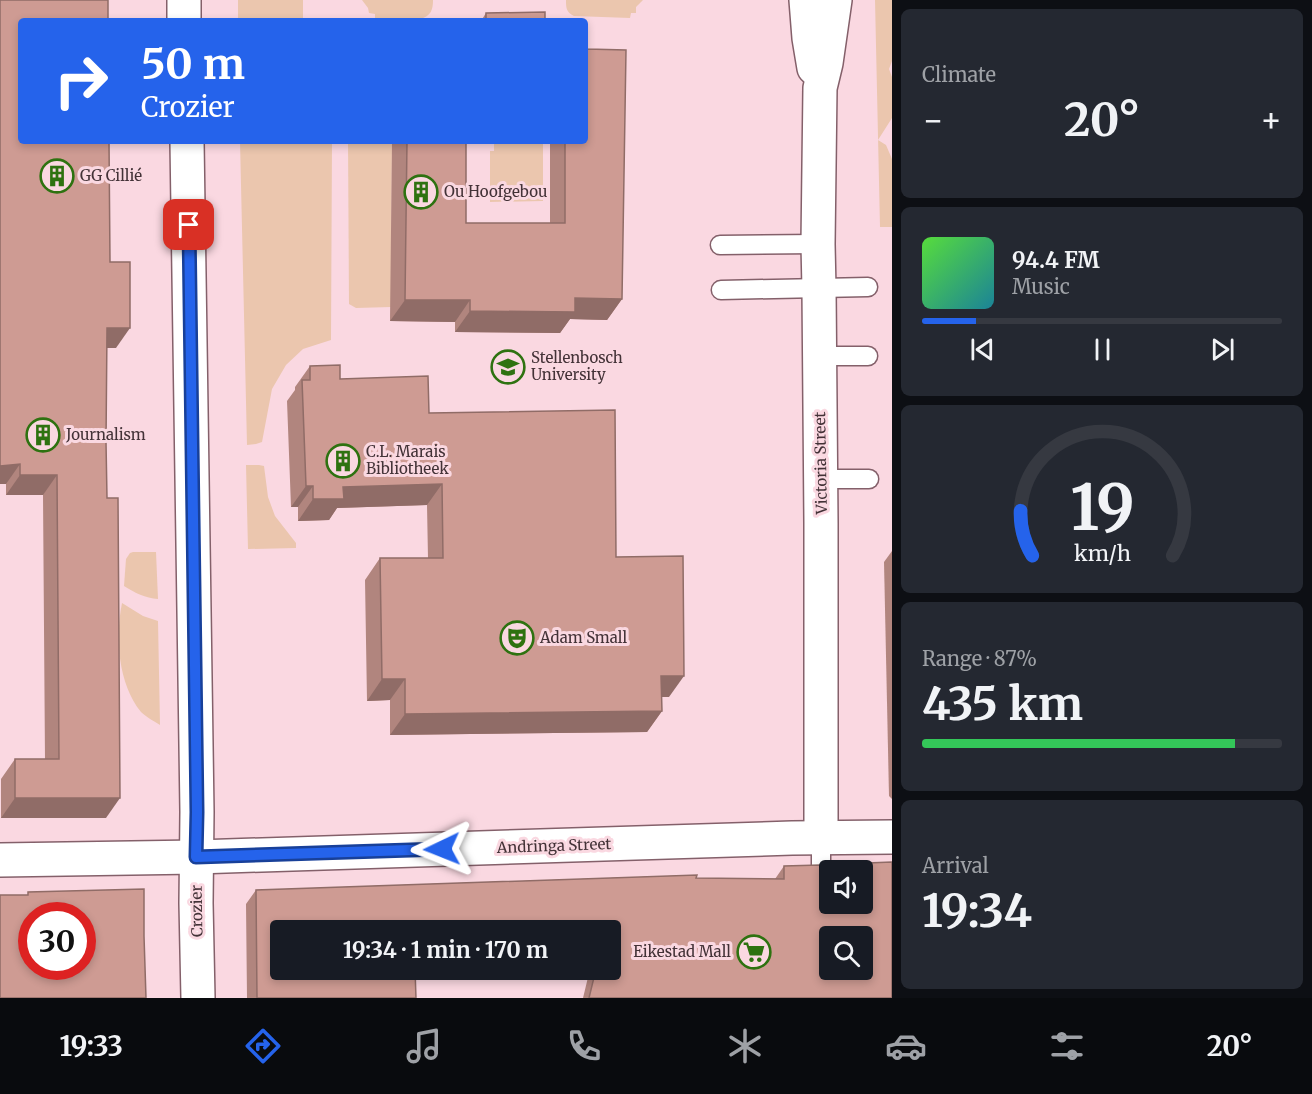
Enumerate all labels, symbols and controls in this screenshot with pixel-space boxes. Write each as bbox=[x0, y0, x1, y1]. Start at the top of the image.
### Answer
text: 50 m bbox=[141, 38, 245, 90]
icon: right bbox=[42, 42, 120, 120]
text: Climate bbox=[922, 62, 996, 87]
text: Crozier bbox=[141, 90, 235, 124]
text: 20° bbox=[1064, 92, 1140, 148]
text: − bbox=[922, 100, 944, 141]
text: + bbox=[1260, 100, 1282, 141]
building icon: GG Cillié bbox=[39, 158, 75, 194]
place label: GG Cillié bbox=[80, 166, 142, 185]
building icon: Ou Hoofgebou bbox=[403, 174, 439, 210]
place label: Ou Hoofgebou bbox=[444, 182, 547, 201]
pin bbox=[163, 199, 214, 250]
icon: arrive bbox=[172, 208, 205, 241]
text: 94.4 FM bbox=[1012, 246, 1100, 274]
text: Music bbox=[1012, 274, 1070, 299]
icon: previous bbox=[966, 333, 999, 366]
icon: pause bbox=[1086, 333, 1119, 366]
icon: next bbox=[1206, 333, 1239, 366]
place label: Stellenbosch University bbox=[531, 348, 623, 384]
school or university icon: Stellenbosch University bbox=[490, 349, 526, 385]
street label: Victoria Street bbox=[810, 411, 831, 515]
building icon: Journalism bbox=[25, 417, 61, 453]
place label: Journalism bbox=[65, 425, 146, 444]
place label: C.L. Marais Bibliotheek bbox=[366, 442, 449, 478]
building icon: C.L. Marais Bibliotheek bbox=[325, 443, 361, 479]
text: 19 bbox=[1070, 469, 1134, 547]
text: km/h bbox=[1074, 540, 1130, 567]
theatre icon: Adam Small bbox=[499, 620, 535, 656]
place label: Adam Small bbox=[539, 628, 628, 647]
text: Range · 87% bbox=[922, 646, 1037, 671]
text: 435 km bbox=[922, 676, 1083, 732]
position arrow bbox=[410, 817, 474, 881]
street label: Andringa Street bbox=[495, 834, 612, 857]
text: Arrival bbox=[922, 853, 989, 878]
map controls bbox=[819, 860, 873, 980]
button: sound bbox=[819, 860, 873, 914]
text: 19:34 bbox=[922, 883, 1032, 939]
street label: Crozier bbox=[187, 885, 206, 937]
speed limit sign: 30 bbox=[18, 902, 96, 980]
button: search bbox=[819, 926, 873, 980]
supermarket icon: Eikestad Mall bbox=[736, 934, 772, 970]
text: 19:34 · 1 min · 170 m bbox=[343, 936, 548, 964]
place label: Eikestad Mall bbox=[633, 942, 731, 961]
icon: directions bbox=[242, 1025, 284, 1067]
icon: music bbox=[403, 1025, 445, 1067]
icon: phone bbox=[563, 1025, 605, 1067]
icon: climate bbox=[724, 1025, 766, 1067]
icon: car bbox=[885, 1025, 927, 1067]
icon: filters bbox=[1046, 1025, 1088, 1067]
text: 19:33 bbox=[59, 1029, 123, 1063]
text: 20° bbox=[1207, 1029, 1252, 1063]

